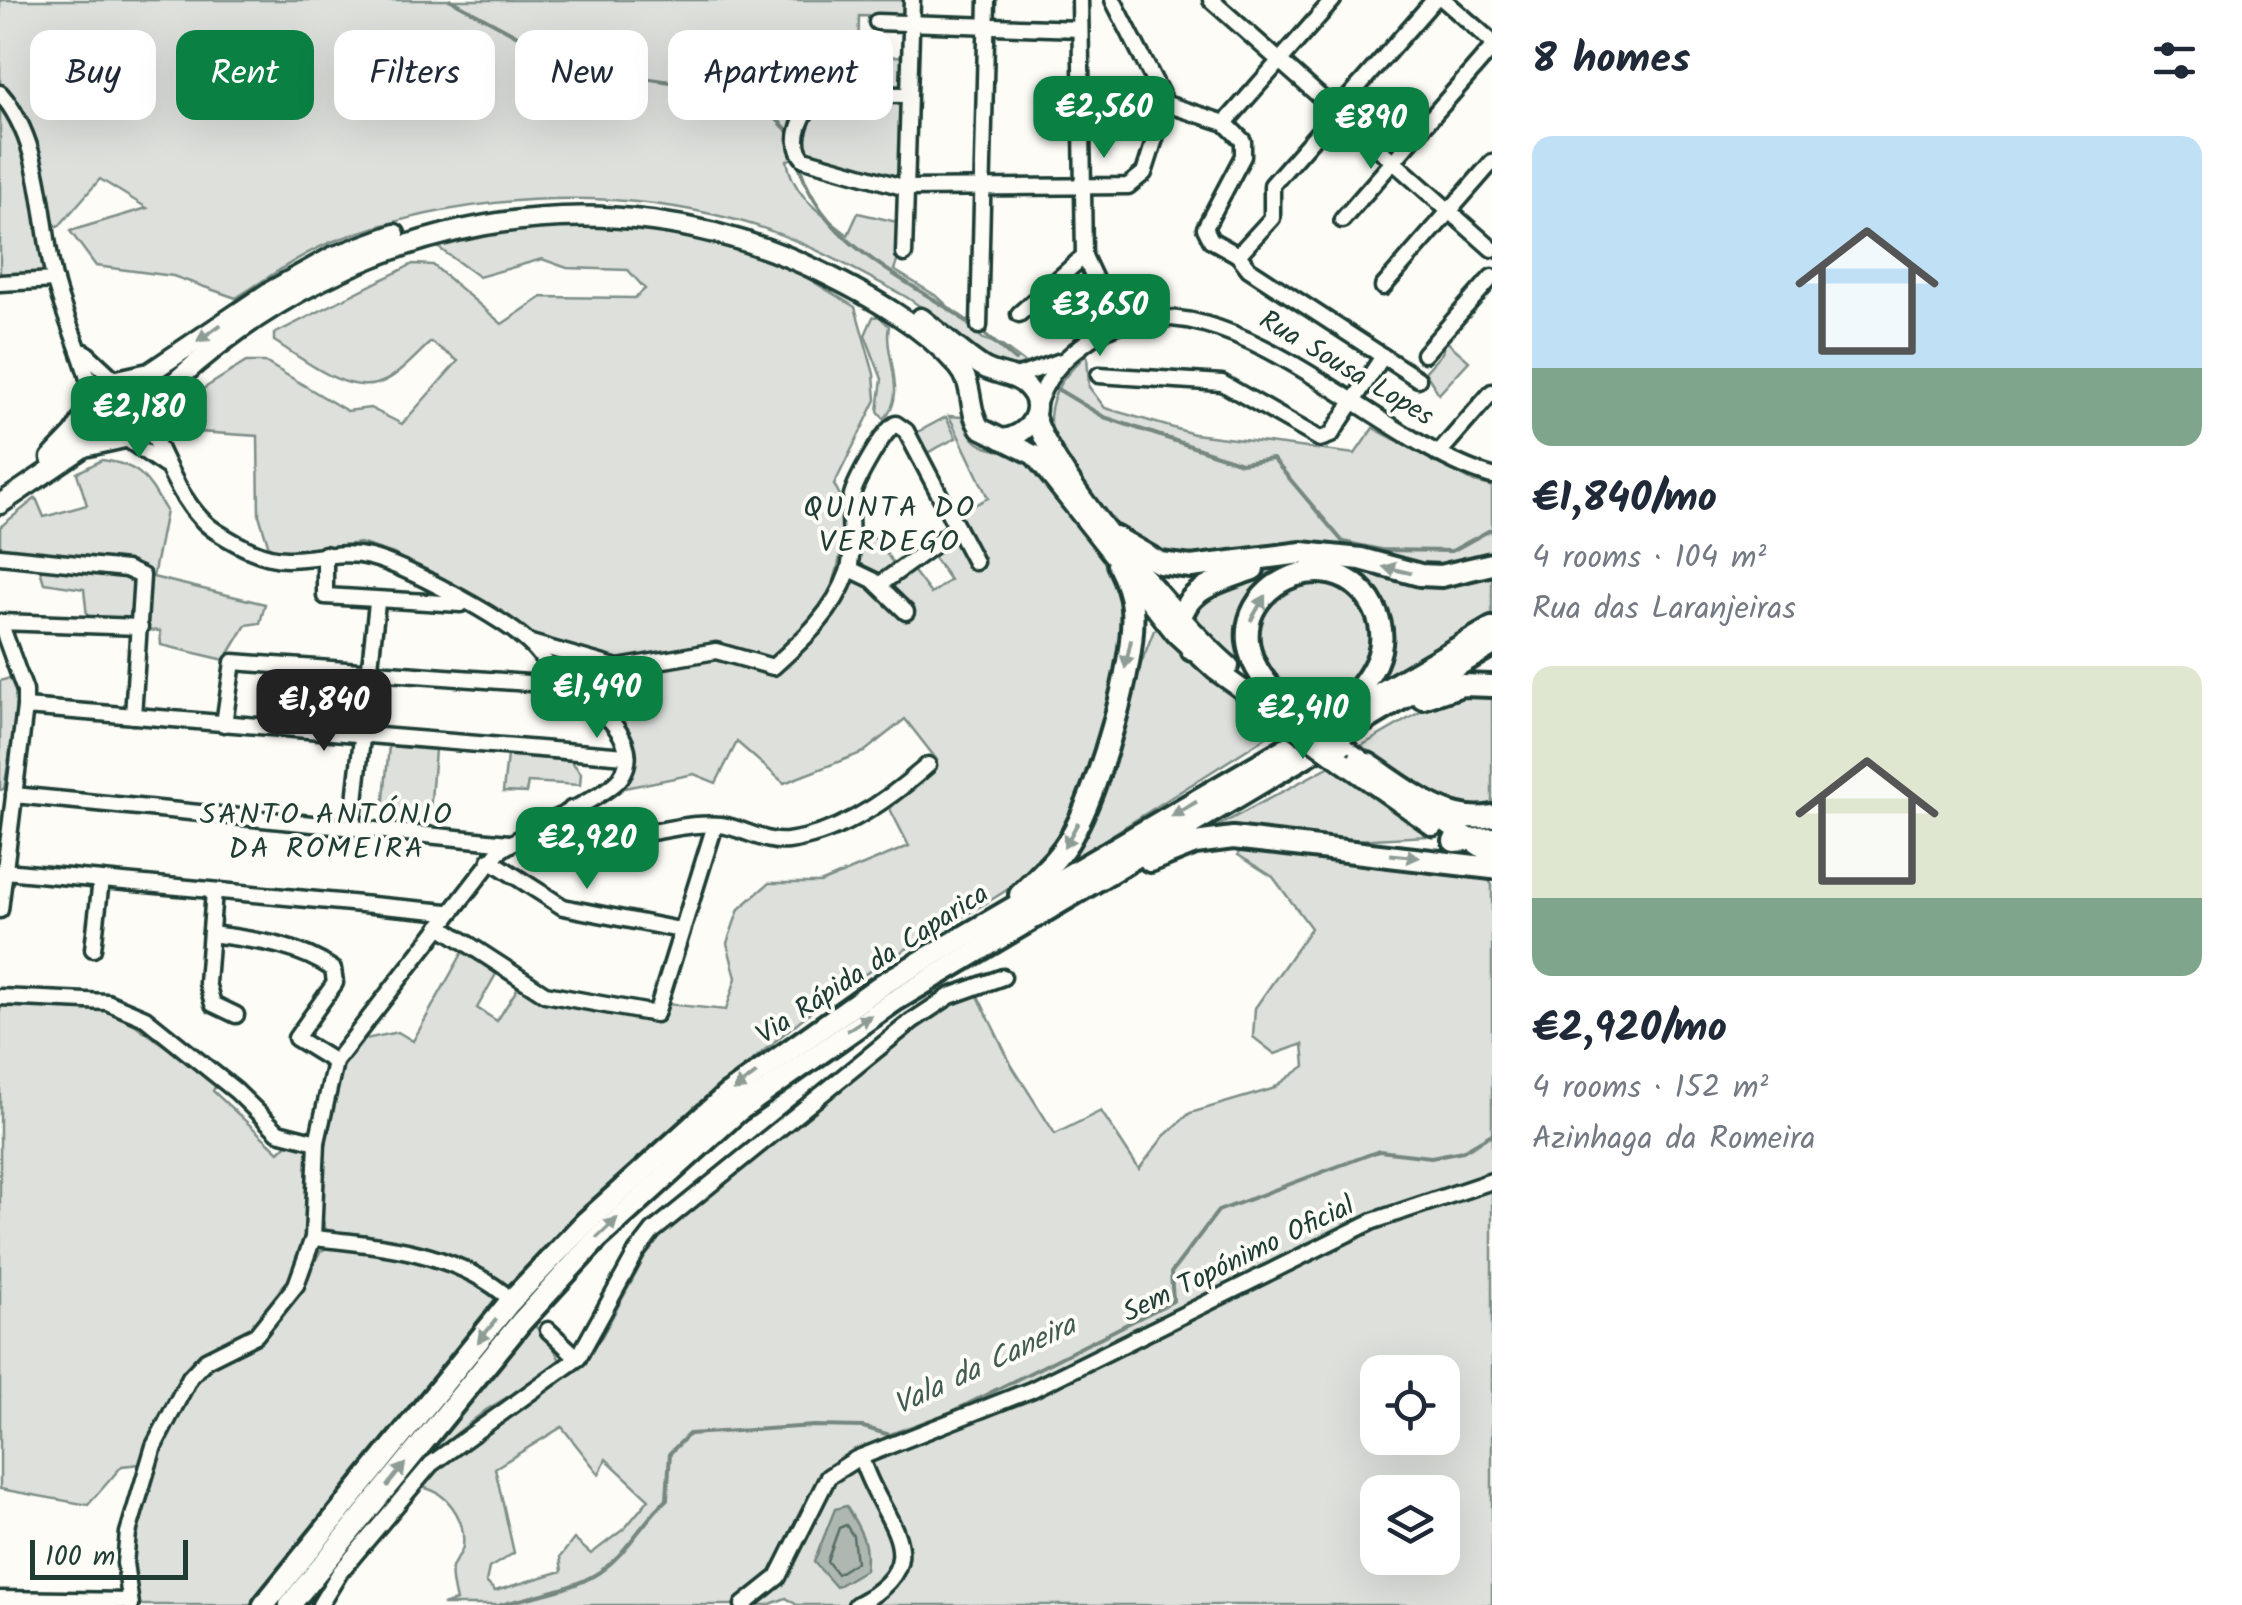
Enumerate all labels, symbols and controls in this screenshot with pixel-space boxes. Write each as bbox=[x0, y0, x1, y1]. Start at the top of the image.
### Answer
text: 8 homes bbox=[1532, 27, 1690, 94]
chip: Buy bbox=[30, 30, 156, 120]
chip: Rent bbox=[176, 30, 314, 120]
chip: Filters bbox=[334, 30, 495, 120]
chip: New bbox=[515, 30, 648, 120]
chip: Apartment bbox=[668, 30, 893, 120]
icon: filters bbox=[2147, 33, 2202, 88]
pin: €2,560 bbox=[1023, 76, 1185, 161]
text: €2,560 bbox=[1055, 83, 1153, 134]
pin: €890 bbox=[1312, 87, 1430, 172]
text: €890 bbox=[1335, 94, 1407, 145]
icon: home bbox=[1777, 201, 1957, 381]
pin: €3,650 bbox=[1019, 274, 1181, 359]
text: €3,650 bbox=[1052, 281, 1148, 332]
street label: Rua Sousa Lopes bbox=[1250, 299, 1442, 439]
one-way arrow bbox=[196, 323, 223, 342]
pin: €2,180 bbox=[58, 376, 220, 461]
text: €2,180 bbox=[93, 383, 185, 434]
text: €1,840/mo bbox=[1532, 466, 1717, 533]
district label: QUINTA DO VERDEGO bbox=[803, 485, 977, 567]
text: 4 rooms · 104 m² bbox=[1532, 533, 1766, 584]
one-way arrow bbox=[1381, 562, 1412, 577]
text: Rua das Laranjeiras bbox=[1532, 584, 1796, 635]
one-way arrow bbox=[1248, 594, 1266, 622]
one-way arrow bbox=[1119, 639, 1135, 670]
pin: €1,490 bbox=[516, 656, 678, 741]
text: €1,490 bbox=[553, 663, 641, 714]
pin: €1,840 bbox=[243, 669, 405, 754]
text: €1,840 bbox=[278, 676, 370, 727]
pin: €2,410 bbox=[1222, 677, 1384, 762]
text: €2,410 bbox=[1258, 684, 1348, 735]
icon: home bbox=[1777, 731, 1957, 911]
district label: SANTO ANTÓNIO DA ROMEIRA bbox=[200, 792, 454, 874]
one-way arrow bbox=[1169, 800, 1198, 817]
pin: €2,920 bbox=[506, 807, 668, 892]
text: €2,920 bbox=[538, 814, 636, 865]
one-way arrow bbox=[1063, 821, 1081, 849]
one-way arrow bbox=[1390, 848, 1422, 864]
street label: Via Rápida da Caparica bbox=[747, 873, 999, 1057]
text: €2,920/mo bbox=[1532, 996, 1727, 1063]
one-way arrow bbox=[845, 1015, 873, 1033]
text: 4 rooms · 152 m² bbox=[1532, 1063, 1768, 1114]
one-way arrow bbox=[732, 1071, 758, 1091]
text: Azinhaga da Romeira bbox=[1532, 1114, 1816, 1165]
street label: Sem Topónimo Oficial bbox=[1115, 1184, 1363, 1336]
one-way arrow bbox=[595, 1217, 619, 1241]
water label: Vala da Caneira bbox=[885, 1302, 1086, 1429]
one-way arrow bbox=[477, 1319, 498, 1344]
map controls bbox=[1360, 1355, 1460, 1575]
button: locate bbox=[1360, 1355, 1460, 1455]
one-way arrow bbox=[385, 1462, 406, 1488]
button: layers bbox=[1360, 1475, 1460, 1575]
scale bar bbox=[30, 1535, 188, 1580]
text: 100 m bbox=[45, 1535, 115, 1580]

